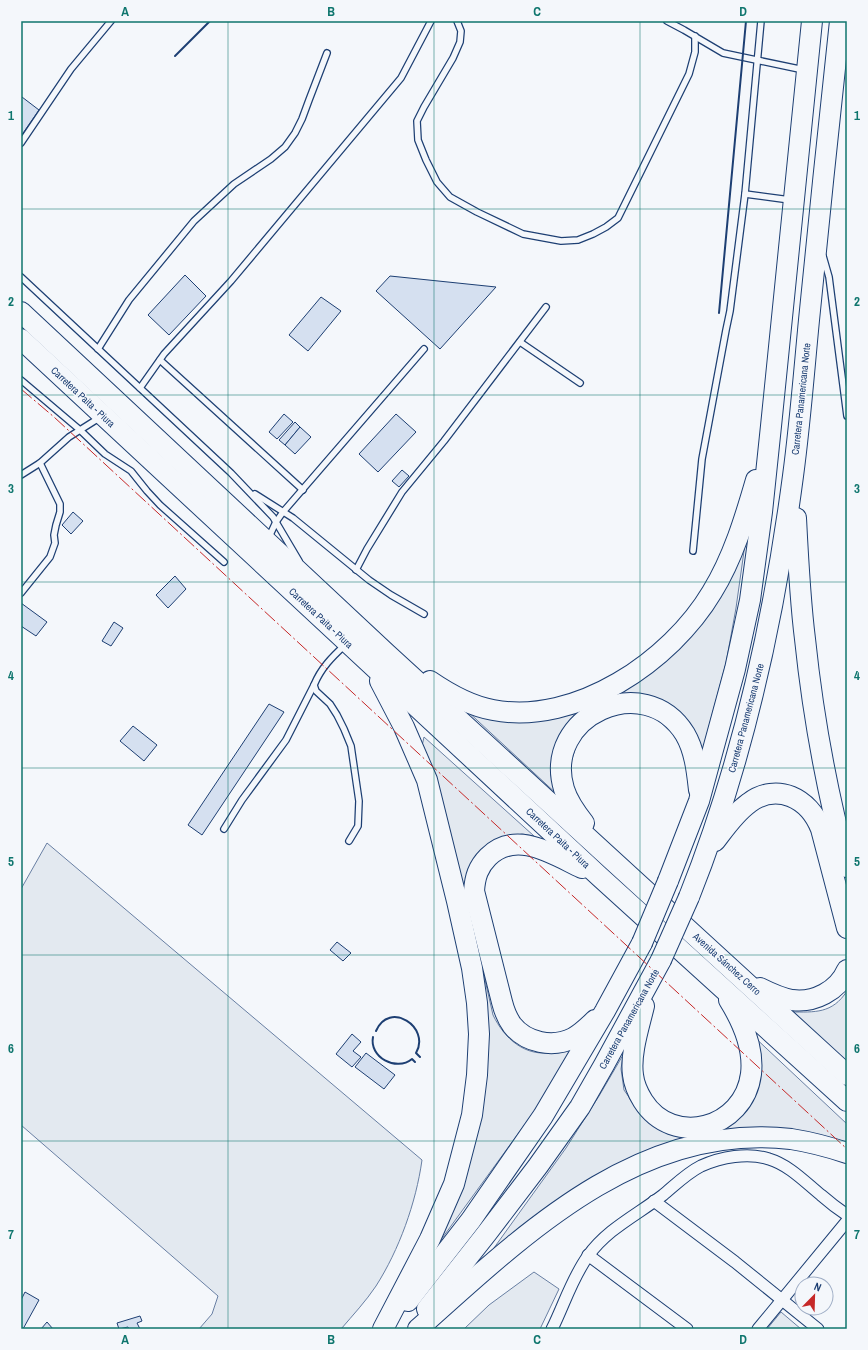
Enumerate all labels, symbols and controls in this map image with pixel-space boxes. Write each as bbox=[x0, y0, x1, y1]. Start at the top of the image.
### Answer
text: A bbox=[121, 3, 129, 20]
text: B bbox=[327, 3, 335, 20]
text: C bbox=[533, 3, 541, 20]
text: D bbox=[739, 3, 747, 20]
text: 1 bbox=[8, 107, 14, 124]
text: 1 bbox=[854, 107, 860, 124]
text: 2 bbox=[8, 293, 14, 310]
text: 2 bbox=[854, 293, 860, 310]
street label: Carretera Panamericana Norte bbox=[789, 342, 813, 456]
street label: Carretera Paita - Piura bbox=[48, 364, 118, 430]
text: 3 bbox=[8, 480, 14, 497]
text: 3 bbox=[854, 480, 860, 497]
street label: Carretera Paita - Piura bbox=[286, 585, 356, 651]
street label: Carretera Panamericana Norte bbox=[725, 662, 767, 774]
text: 4 bbox=[8, 667, 14, 684]
text: 4 bbox=[854, 667, 860, 684]
street label: Carretera Paita - Piura bbox=[523, 805, 593, 871]
text: 5 bbox=[8, 853, 14, 870]
text: 5 bbox=[854, 853, 860, 870]
street label: Avenida Sánchez Cerro bbox=[690, 929, 764, 998]
street label: Carretera Panamericana Norte bbox=[596, 966, 662, 1071]
text: 6 bbox=[8, 1040, 14, 1057]
text: 6 bbox=[854, 1040, 860, 1057]
text: 7 bbox=[8, 1226, 14, 1243]
text: 7 bbox=[854, 1226, 860, 1243]
north arrow bbox=[794, 1276, 834, 1316]
text: N bbox=[812, 1279, 824, 1295]
text: A bbox=[121, 1331, 129, 1348]
text: B bbox=[327, 1331, 335, 1348]
text: C bbox=[533, 1331, 541, 1348]
text: D bbox=[739, 1331, 747, 1348]

